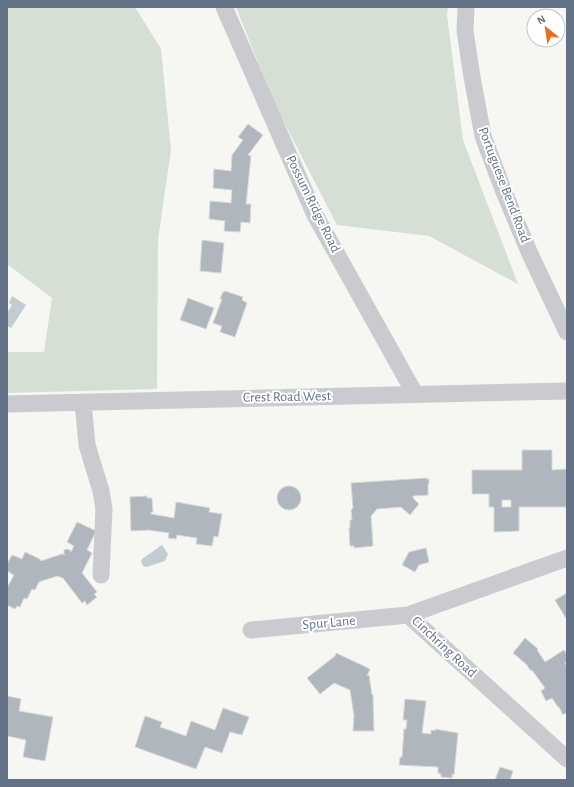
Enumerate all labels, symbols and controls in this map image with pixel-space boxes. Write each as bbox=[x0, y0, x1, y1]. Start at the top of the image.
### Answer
north arrow bbox=[526, 8, 566, 48]
text: N bbox=[535, 13, 547, 26]
street label: Portuguese Bend Road bbox=[476, 125, 532, 245]
street label: Possum Ridge Road bbox=[283, 153, 343, 255]
street label: Crest Road West bbox=[243, 389, 332, 405]
street label: Spur Lane bbox=[302, 614, 356, 632]
street label: Cinchring Road bbox=[409, 614, 479, 680]

